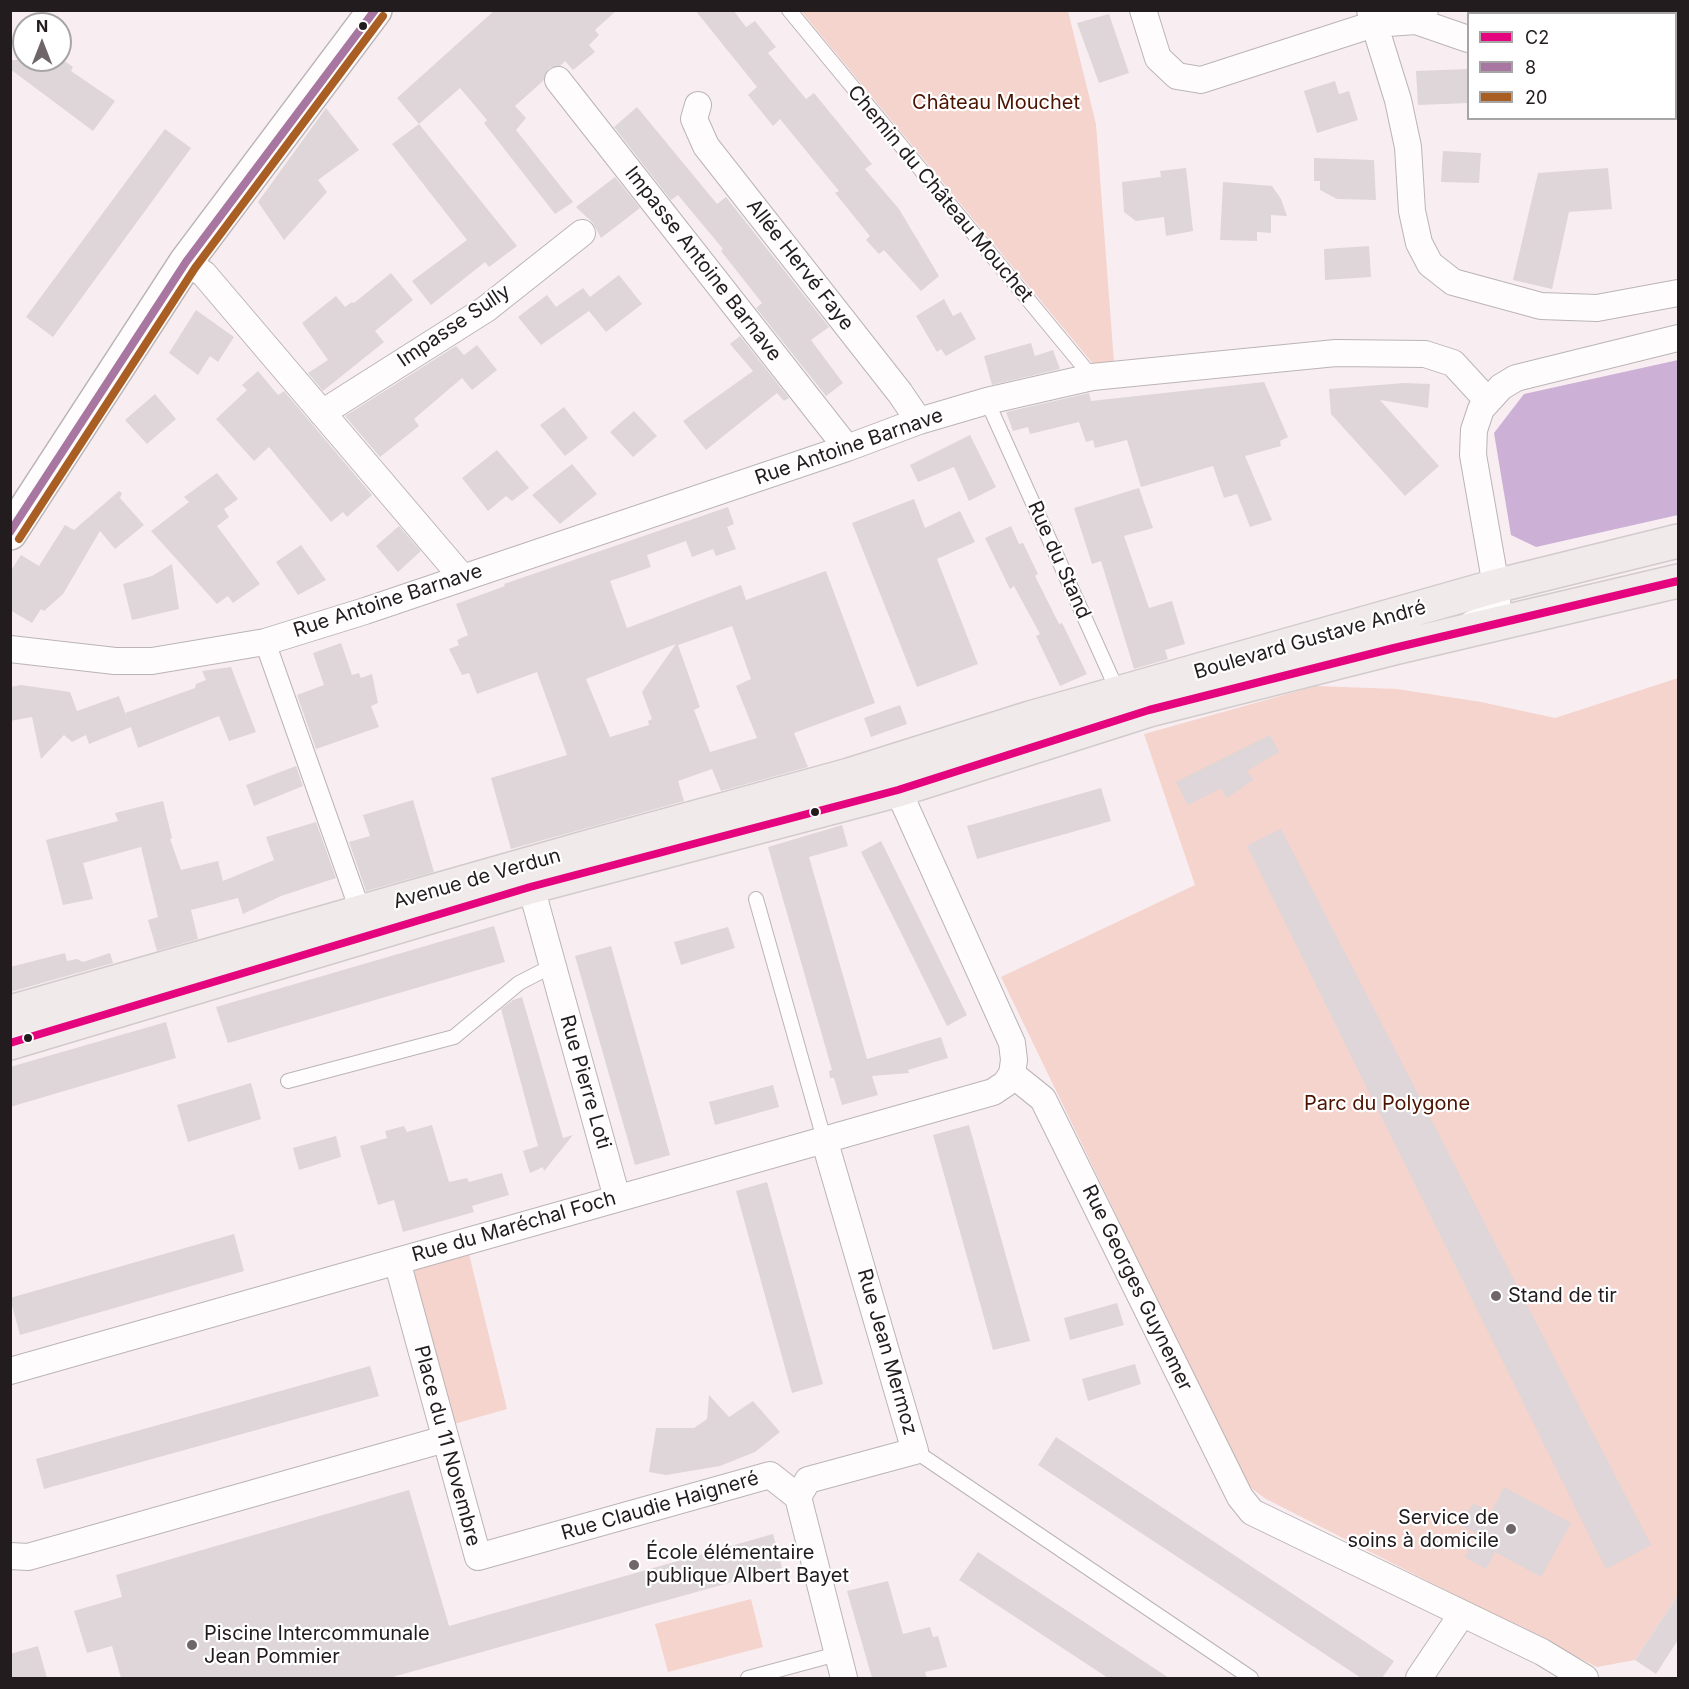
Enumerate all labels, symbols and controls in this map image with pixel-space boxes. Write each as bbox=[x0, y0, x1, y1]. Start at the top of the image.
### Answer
north arrow bbox=[12, 12, 72, 72]
legend bbox=[1467, 12, 1677, 120]
text: N bbox=[36, 16, 48, 36]
unlabelled marker bbox=[357, 20, 369, 32]
text: C2 bbox=[1525, 27, 1549, 48]
text: 8 bbox=[1525, 57, 1536, 78]
street label: Chemin du Château Mouchet bbox=[842, 81, 1038, 307]
text: 20 bbox=[1525, 87, 1547, 108]
park label: Château Mouchet bbox=[912, 91, 1080, 115]
street label: Impasse Antoine Barnave bbox=[620, 162, 786, 366]
street label: Allée Hervé Faye bbox=[741, 195, 859, 335]
street label: Impasse Sully bbox=[393, 280, 515, 372]
street label: Rue Antoine Barnave bbox=[752, 404, 946, 490]
street label: Rue du Stand bbox=[1022, 497, 1096, 623]
street label: Rue Antoine Barnave bbox=[290, 559, 486, 643]
street label: Boulevard Gustave André bbox=[1191, 595, 1429, 685]
unlabelled marker bbox=[809, 806, 821, 818]
street label: Avenue de Verdun bbox=[391, 844, 563, 914]
street label: Rue Pierre Loti bbox=[554, 1012, 616, 1152]
unlabelled marker bbox=[22, 1032, 34, 1044]
park label: Parc du Polygone bbox=[1304, 1092, 1470, 1116]
street label: Rue Georges Guynemer bbox=[1077, 1181, 1197, 1395]
street label: Rue du Maréchal Foch bbox=[409, 1186, 619, 1268]
street label: Rue Jean Mermoz bbox=[852, 1266, 922, 1438]
place label: Stand de tir bbox=[1508, 1284, 1617, 1308]
marker: Stand de tir bbox=[1489, 1289, 1503, 1303]
street label: Place du 11 Novembre bbox=[409, 1343, 485, 1549]
street label: Rue Claudie Haigneré bbox=[558, 1466, 762, 1546]
place label: Service de soins à domicile bbox=[1347, 1506, 1499, 1553]
marker: Service de soins à domicile bbox=[1504, 1522, 1518, 1536]
place label: École élémentaire publique Albert Bayet bbox=[646, 1541, 849, 1588]
marker: École élémentaire publique Albert Bayet bbox=[627, 1558, 641, 1572]
place label: Piscine Intercommunale Jean Pommier bbox=[204, 1622, 430, 1669]
marker: Piscine Intercommunale Jean Pommier bbox=[185, 1638, 199, 1652]

